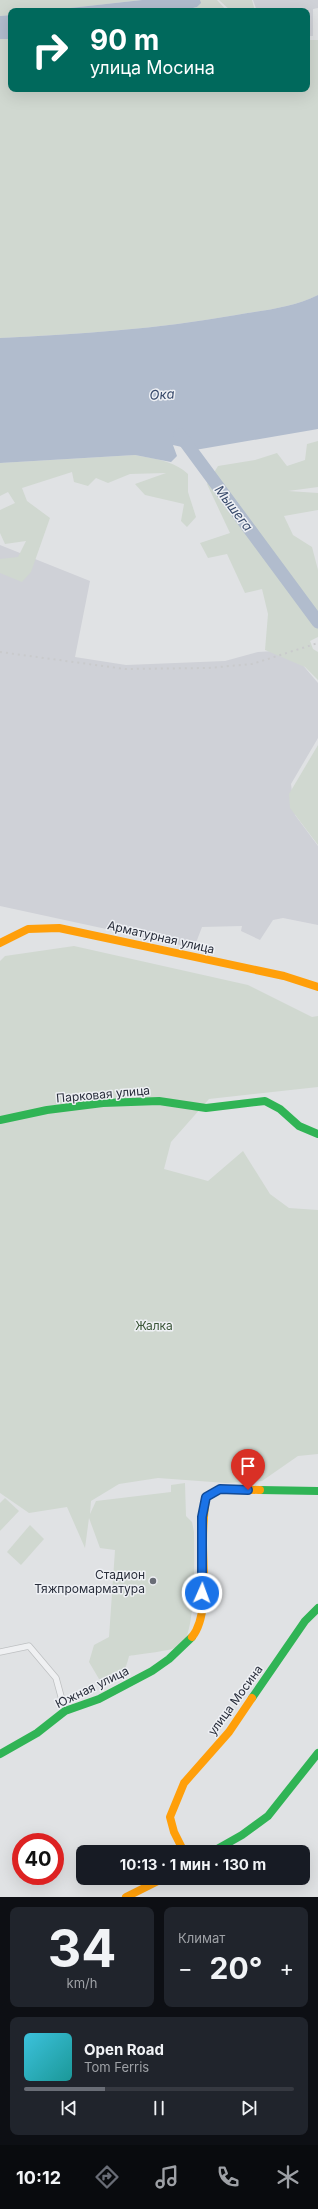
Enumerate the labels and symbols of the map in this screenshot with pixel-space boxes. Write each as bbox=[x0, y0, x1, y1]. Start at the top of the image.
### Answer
water label: Ока bbox=[149, 385, 175, 403]
water label: Мышега bbox=[212, 482, 256, 534]
street label: Арматурная улица bbox=[106, 917, 216, 957]
street label: Парковая улица bbox=[55, 1082, 151, 1106]
park label: Жалка bbox=[135, 1318, 173, 1333]
pin bbox=[231, 1449, 265, 1490]
place label: Стадион Тяжпромарматура bbox=[34, 1567, 145, 1596]
position arrow bbox=[181, 1572, 223, 1614]
marker: Стадион Тяжпромарматура bbox=[148, 1576, 158, 1586]
street label: улица Мосина bbox=[204, 1662, 266, 1738]
street label: Южная улица bbox=[53, 1663, 131, 1711]
speed limit sign: 40 bbox=[12, 1833, 64, 1885]

